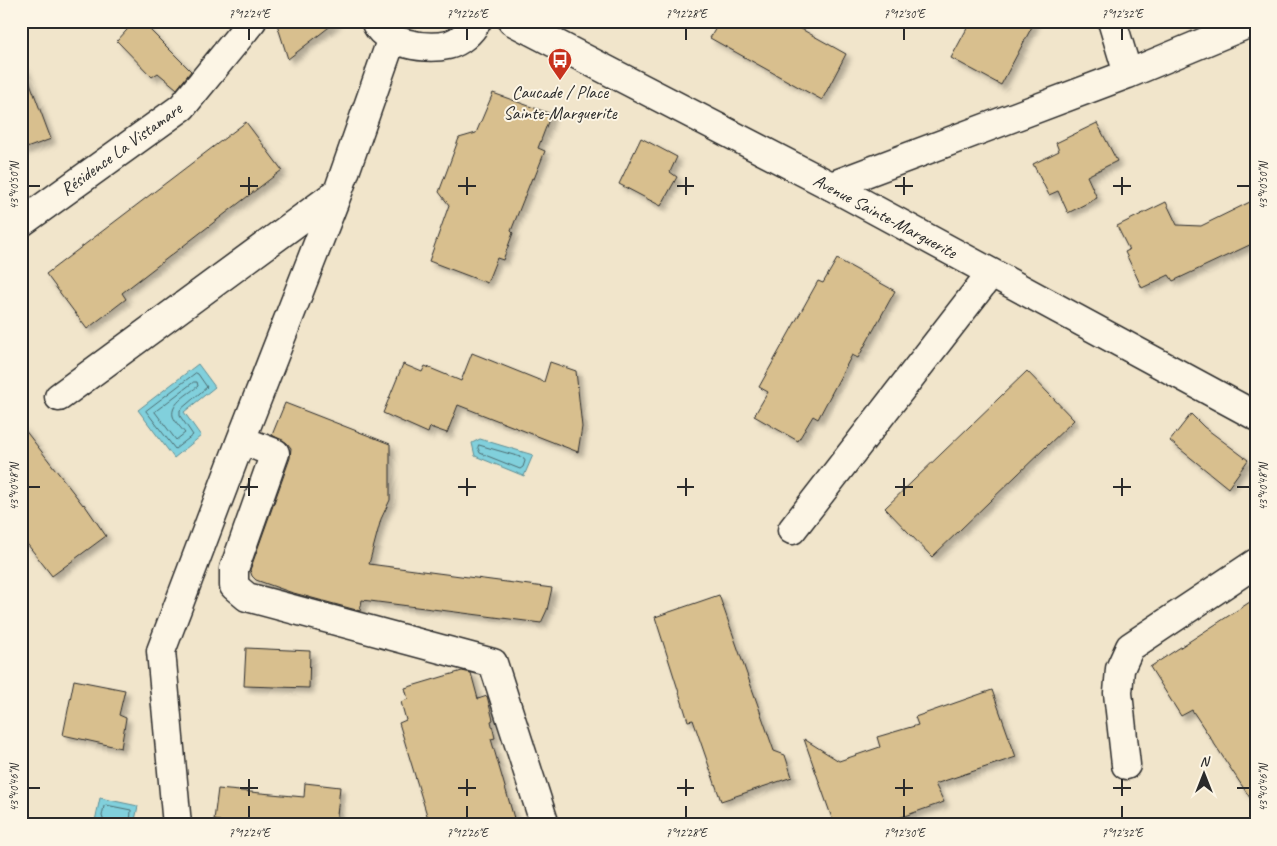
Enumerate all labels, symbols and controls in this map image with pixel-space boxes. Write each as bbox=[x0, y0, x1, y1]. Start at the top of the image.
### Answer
text: 7°12'24"E bbox=[229, 6, 271, 22]
text: 7°12'26"E bbox=[447, 6, 489, 22]
text: 7°12'28"E bbox=[666, 6, 708, 22]
text: 7°12'30"E bbox=[884, 6, 926, 22]
text: 7°12'32"E bbox=[1102, 6, 1144, 22]
bus stop icon: Caucade / Place Sainte-Marguerite bbox=[547, 47, 573, 81]
place label: Caucade / Place Sainte-Marguerite bbox=[503, 81, 618, 124]
street label: Résidence La Vistamare bbox=[56, 97, 187, 200]
text: 43°40'50"N bbox=[6, 161, 22, 210]
text: 43°40'50"N bbox=[1255, 161, 1271, 210]
street label: Avenue Sainte-Marguerite bbox=[810, 169, 961, 264]
text: 43°40'48"N bbox=[6, 462, 22, 511]
text: 43°40'48"N bbox=[1255, 462, 1271, 511]
north arrow bbox=[1180, 748, 1230, 798]
text: N bbox=[1200, 753, 1211, 770]
text: 43°40'46"N bbox=[6, 763, 22, 812]
text: 43°40'46"N bbox=[1255, 763, 1271, 812]
text: 7°12'24"E bbox=[229, 825, 271, 841]
text: 7°12'26"E bbox=[447, 825, 489, 841]
text: 7°12'28"E bbox=[666, 825, 708, 841]
text: 7°12'30"E bbox=[884, 825, 926, 841]
text: 7°12'32"E bbox=[1102, 825, 1144, 841]

